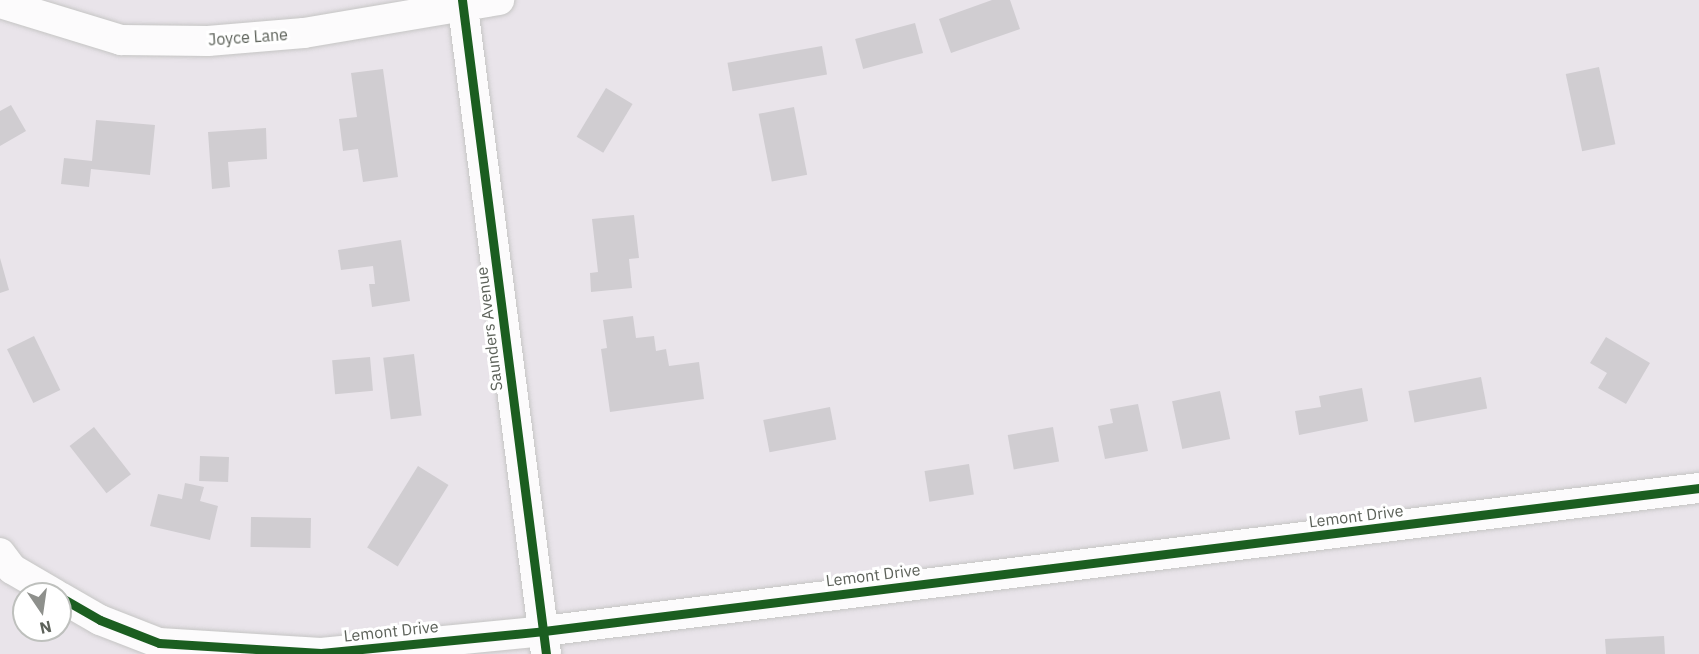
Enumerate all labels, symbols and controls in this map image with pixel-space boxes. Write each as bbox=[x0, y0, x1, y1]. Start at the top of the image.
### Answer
street label: Joyce Lane bbox=[207, 25, 289, 49]
street label: Saunders Avenue bbox=[472, 266, 506, 392]
street label: Lemont Drive bbox=[1308, 501, 1404, 531]
street label: Lemont Drive bbox=[825, 560, 921, 590]
north arrow bbox=[12, 582, 72, 642]
street label: Lemont Drive bbox=[343, 616, 439, 646]
text: N bbox=[38, 617, 53, 639]

